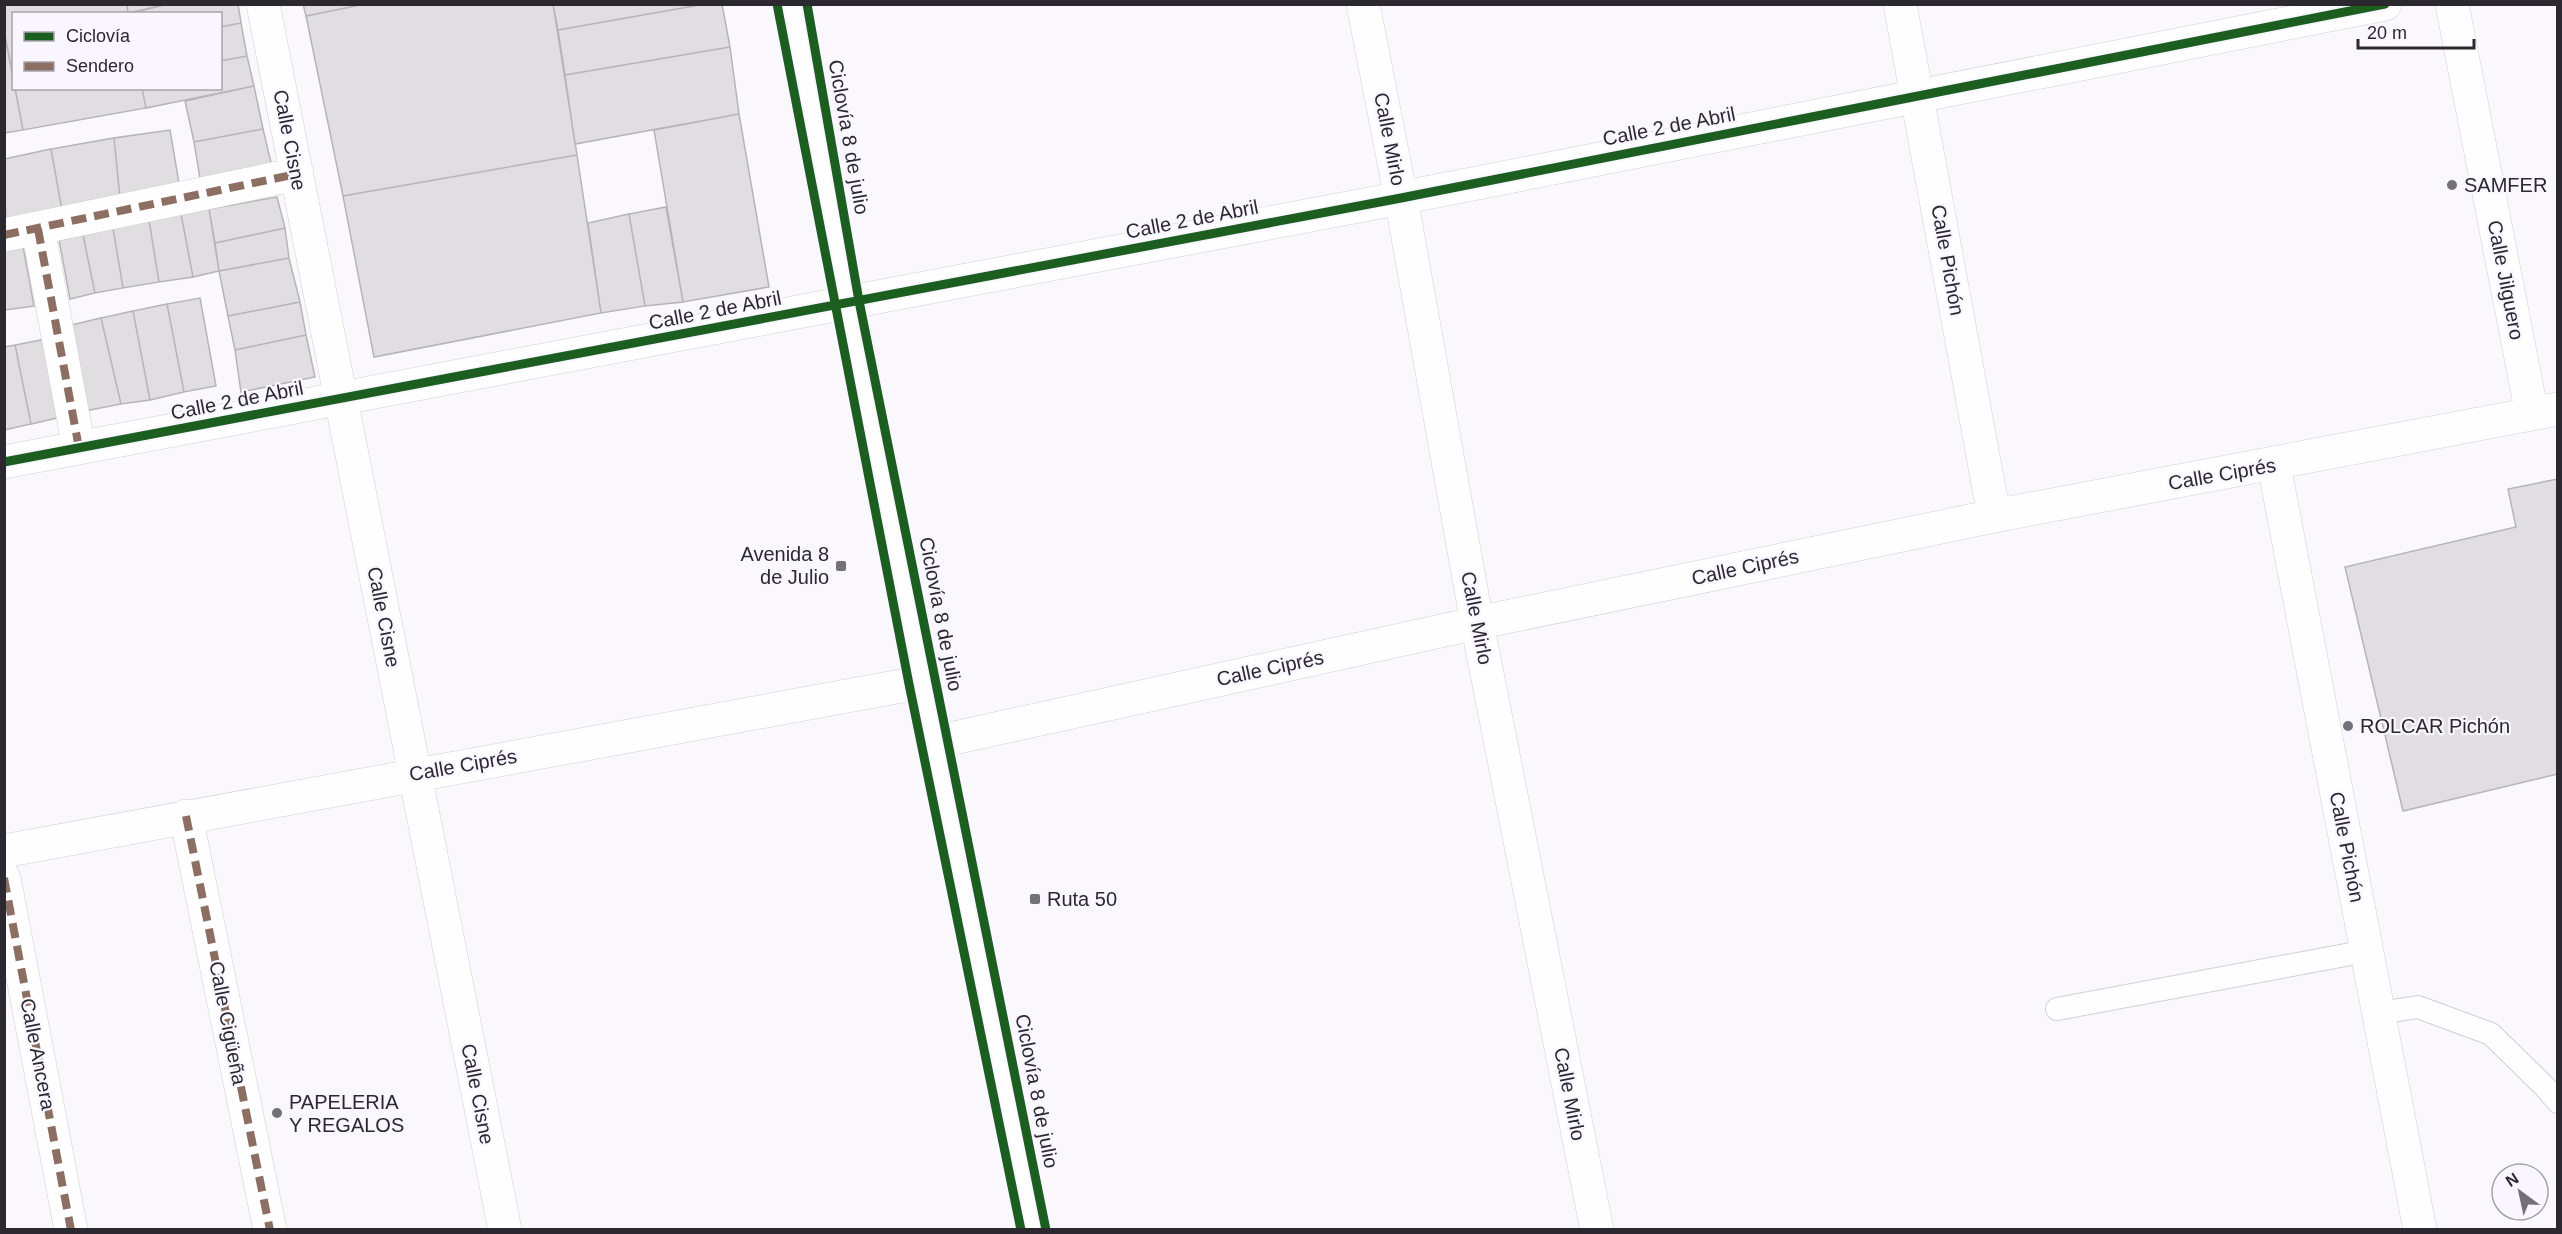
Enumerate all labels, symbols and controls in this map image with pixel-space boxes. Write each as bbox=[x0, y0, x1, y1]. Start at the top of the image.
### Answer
legend bbox=[12, 12, 222, 90]
scale bar bbox=[2358, 12, 2474, 50]
text: 20 m bbox=[2367, 23, 2407, 43]
text: Ciclovía bbox=[66, 26, 131, 46]
text: Sendero bbox=[66, 56, 134, 76]
street label: Ciclovía 8 de julio bbox=[825, 58, 873, 216]
street label: Calle Cisne bbox=[269, 88, 311, 192]
street label: Calle Mirlo bbox=[1370, 91, 1410, 187]
street label: Calle 2 de Abril bbox=[1601, 102, 1737, 150]
place label: SAMFER bbox=[2464, 174, 2547, 196]
marker: SAMFER bbox=[2445, 178, 2459, 192]
street label: Calle 2 de Abril bbox=[1124, 195, 1260, 243]
street label: Calle Pichón bbox=[1927, 203, 1969, 317]
street label: Calle Jilguero bbox=[2484, 218, 2528, 342]
street label: Calle 2 de Abril bbox=[647, 286, 783, 334]
street label: Calle 2 de Abril bbox=[169, 376, 305, 424]
street label: Calle Ciprés bbox=[2166, 454, 2278, 494]
street label: Ciclovía 8 de julio bbox=[915, 535, 967, 693]
place label: Avenida 8 de Julio bbox=[740, 543, 829, 588]
street label: Calle Ciprés bbox=[1689, 545, 1801, 589]
marker: Avenida 8 de Julio bbox=[834, 559, 848, 573]
street label: Calle Cisne bbox=[363, 565, 405, 669]
street label: Calle Mirlo bbox=[1457, 570, 1497, 666]
street label: Calle Ciprés bbox=[1214, 646, 1326, 690]
place label: ROLCAR Pichón bbox=[2360, 715, 2510, 737]
marker: ROLCAR Pichón bbox=[2341, 719, 2355, 733]
street label: Calle Ciprés bbox=[407, 745, 519, 785]
street label: Calle Pichón bbox=[2325, 790, 2369, 904]
place label: Ruta 50 bbox=[1047, 888, 1117, 910]
marker: Ruta 50 bbox=[1028, 892, 1042, 906]
street label: Calle Cigüeña bbox=[205, 959, 251, 1088]
street label: Calle Ancera bbox=[16, 996, 60, 1113]
street label: Ciclovía 8 de julio bbox=[1011, 1012, 1063, 1170]
street label: Calle Cisne bbox=[457, 1042, 499, 1146]
street label: Calle Mirlo bbox=[1550, 1046, 1590, 1142]
place label: PAPELERIA Y REGALOS bbox=[289, 1091, 404, 1136]
marker: PAPELERIA Y REGALOS bbox=[270, 1106, 284, 1120]
north arrow bbox=[2490, 1162, 2550, 1222]
text: N bbox=[2503, 1170, 2522, 1190]

